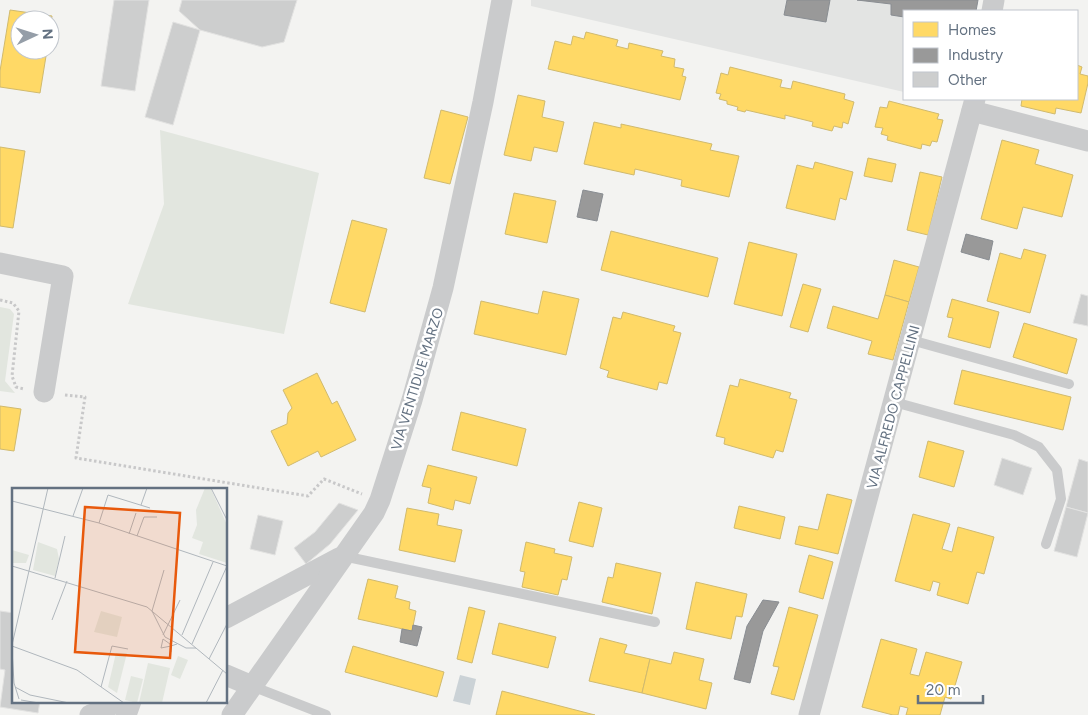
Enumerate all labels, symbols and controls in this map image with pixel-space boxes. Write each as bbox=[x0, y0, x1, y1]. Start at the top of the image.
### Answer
north arrow bbox=[10, 10, 60, 60]
legend bbox=[903, 10, 1078, 100]
text: Homes bbox=[948, 21, 996, 39]
text: N bbox=[39, 28, 56, 40]
text: Industry bbox=[948, 46, 1003, 64]
text: Other bbox=[948, 71, 987, 89]
street label: VIA VENTIDUE MARZO bbox=[388, 306, 447, 452]
street label: VIA ALFREDO CAPPELLINI bbox=[863, 323, 924, 491]
inset map bbox=[12, 488, 228, 702]
scale bar bbox=[918, 672, 983, 704]
text: 20 m bbox=[926, 681, 960, 699]

